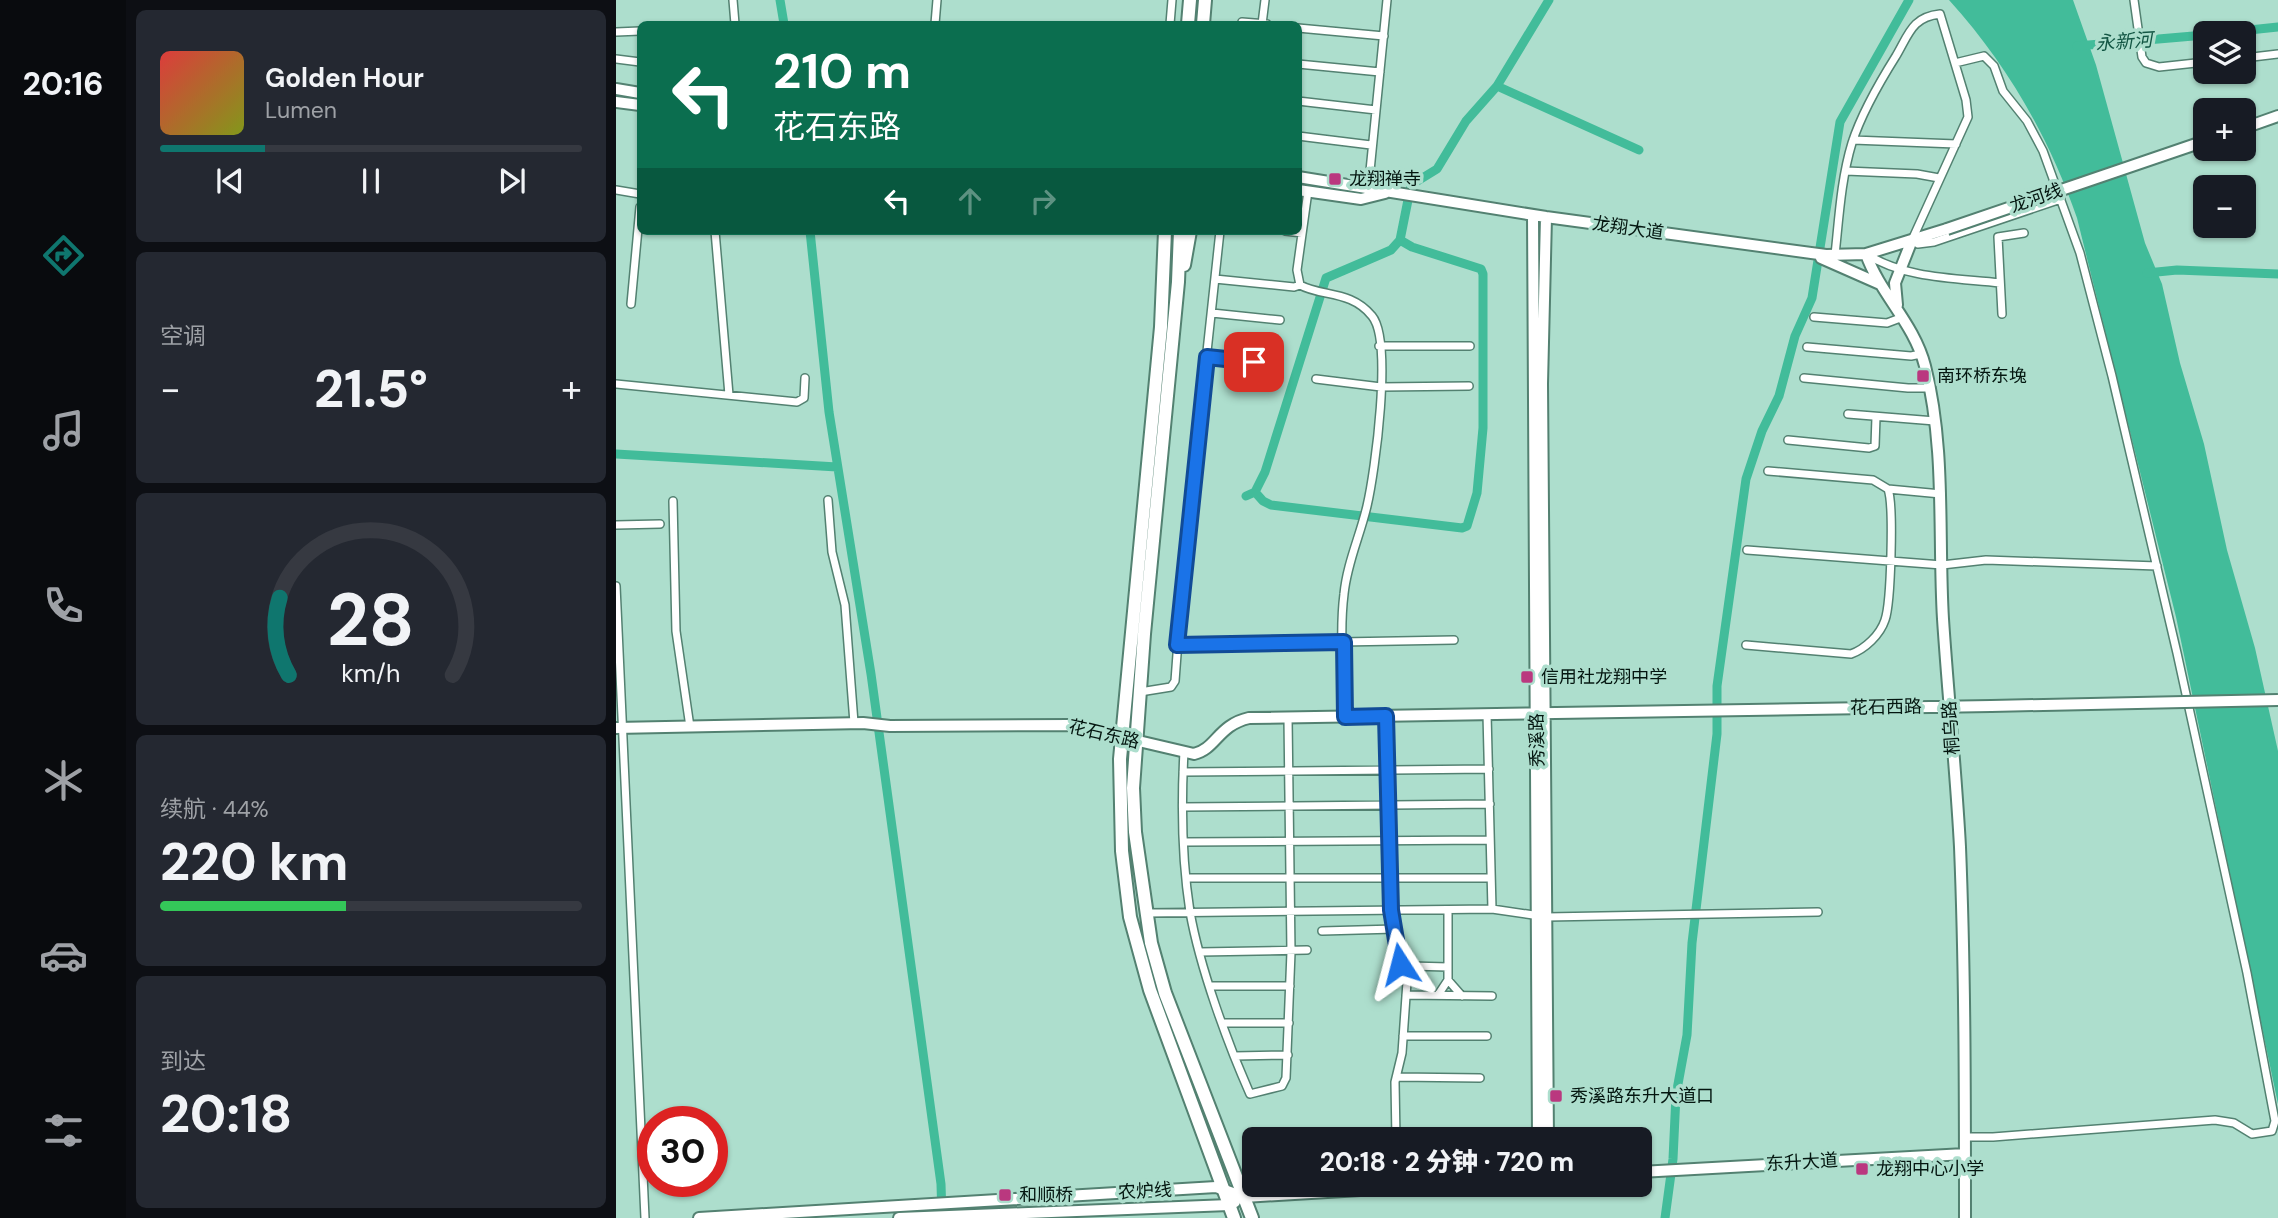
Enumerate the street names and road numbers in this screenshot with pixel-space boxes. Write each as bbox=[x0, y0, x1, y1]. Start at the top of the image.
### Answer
street label: 龙河线 bbox=[2007, 178, 2065, 218]
street label: 龙翔大道 bbox=[1591, 211, 1665, 245]
street label: 花石西路 bbox=[1850, 694, 1922, 720]
street label: 桐乌路 bbox=[1937, 700, 1965, 756]
street label: 秀溪路 bbox=[1525, 713, 1549, 767]
street label: 花石东路 bbox=[1066, 714, 1142, 754]
street label: 东升大道 bbox=[1765, 1148, 1839, 1176]
street label: 农炉线 bbox=[1117, 1178, 1173, 1204]

